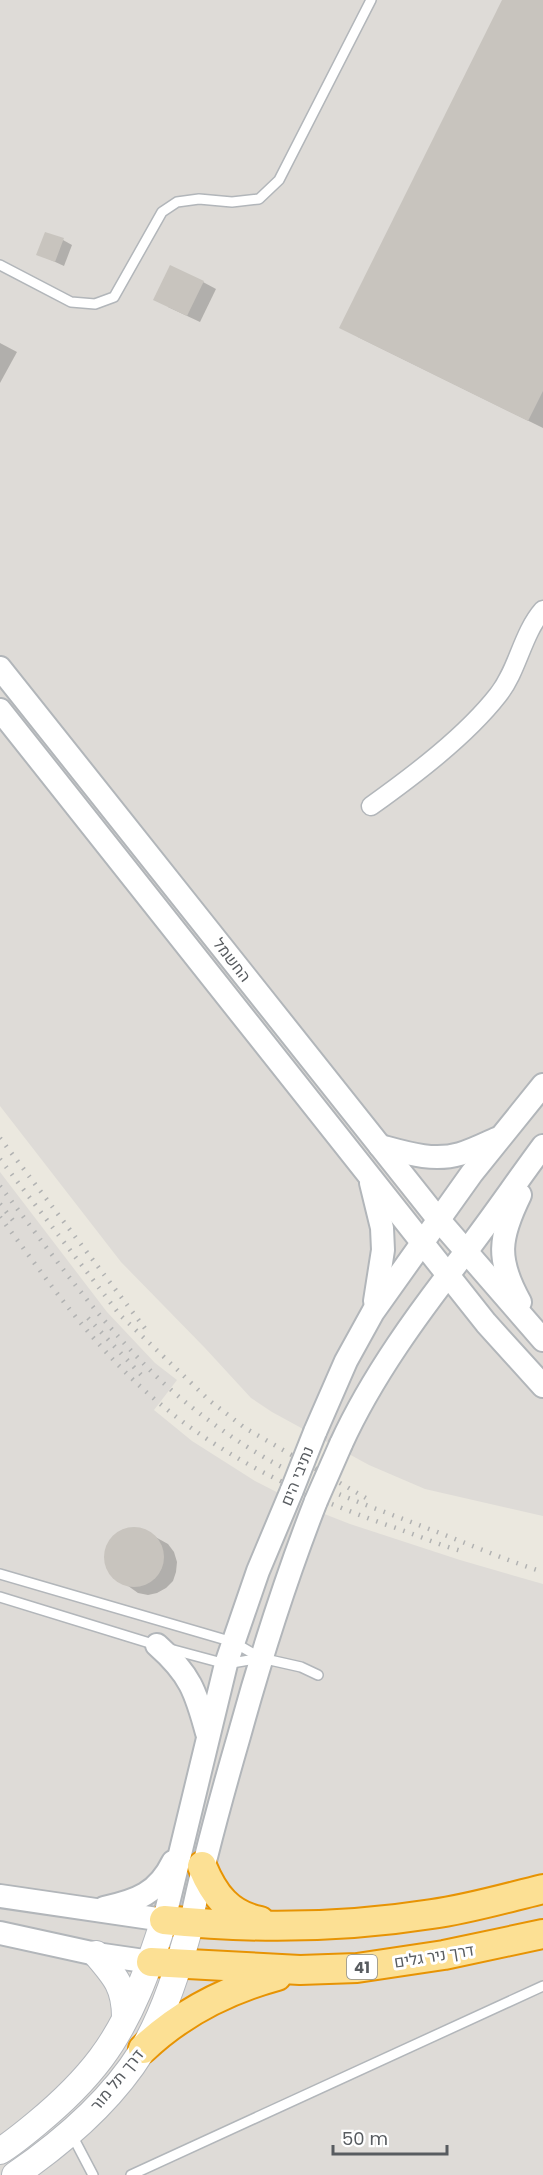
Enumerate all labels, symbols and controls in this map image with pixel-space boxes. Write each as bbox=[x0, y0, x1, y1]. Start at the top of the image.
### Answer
street label: החשמל bbox=[207, 933, 257, 987]
street label: נתיבי הים bbox=[275, 1443, 319, 1509]
street label: דרך ניר גלים bbox=[392, 1938, 476, 1974]
road number: 41 bbox=[347, 1955, 377, 1979]
street label: דרך תל מור bbox=[85, 2044, 149, 2116]
scale bar bbox=[333, 2118, 447, 2156]
text: 50 m bbox=[342, 2126, 388, 2151]

